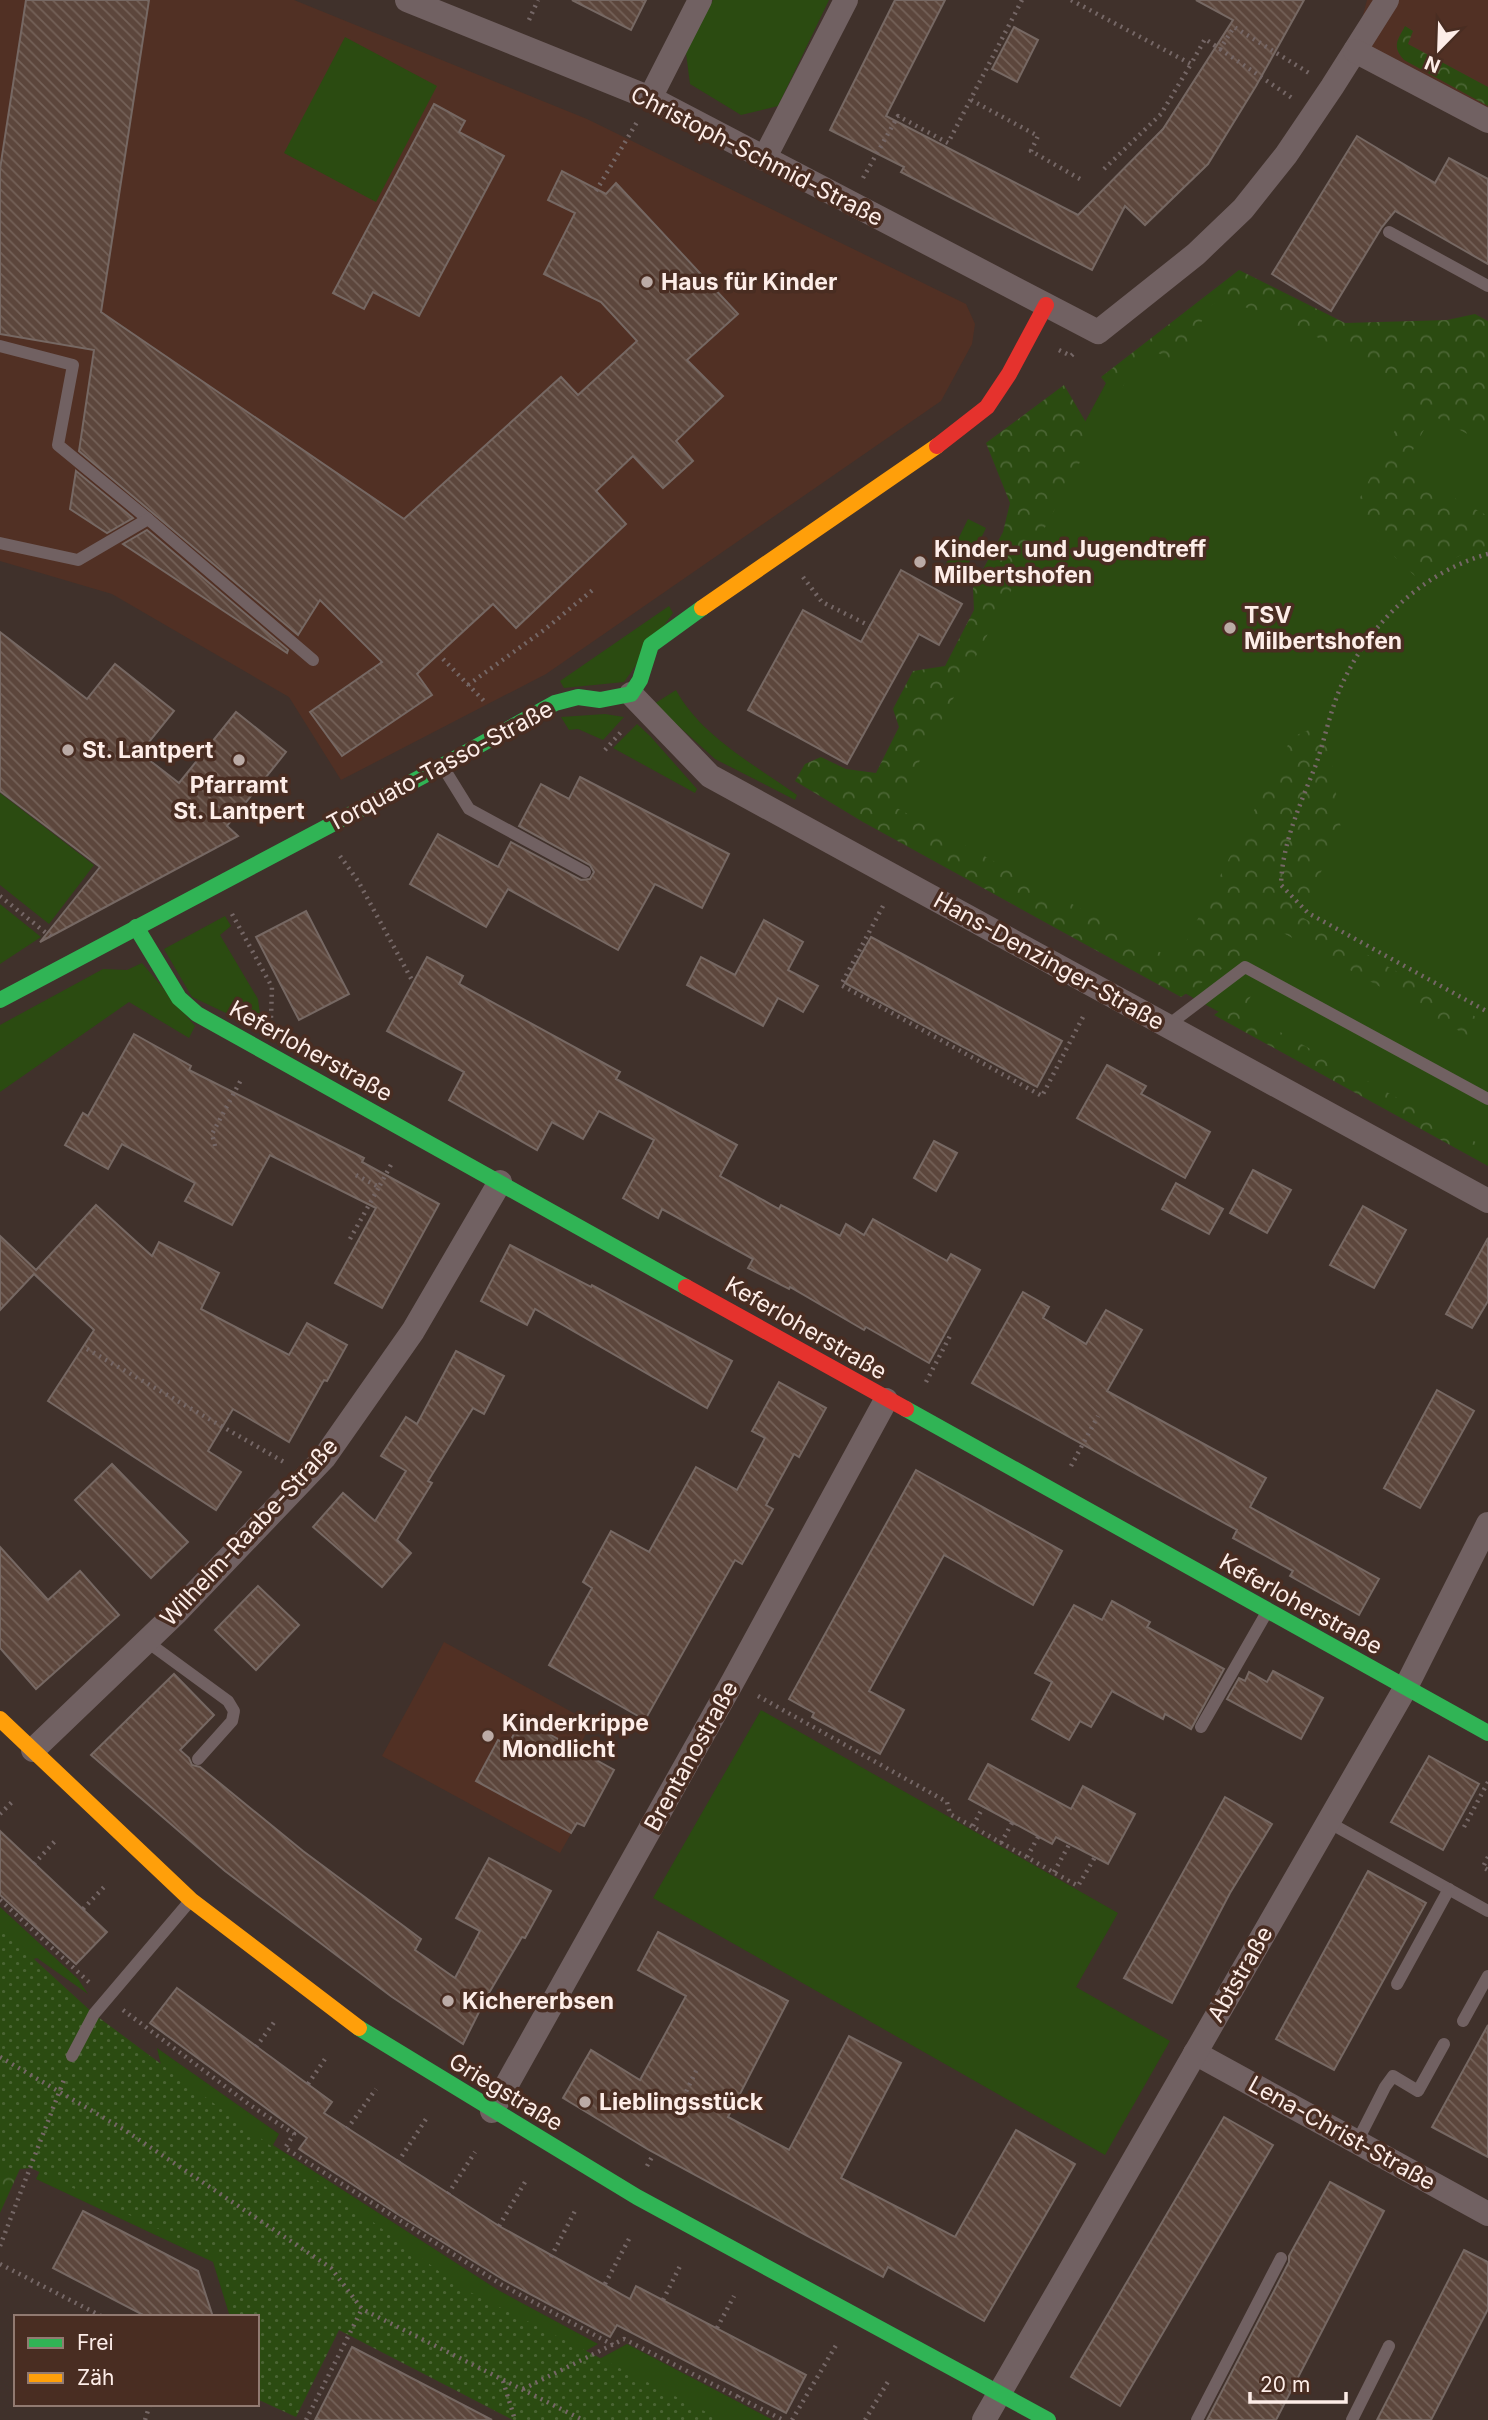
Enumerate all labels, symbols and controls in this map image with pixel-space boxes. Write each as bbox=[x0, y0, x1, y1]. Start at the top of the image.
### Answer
north arrow bbox=[1404, 14, 1474, 84]
text: N bbox=[1421, 51, 1444, 78]
street label: Christoph-Schmid-Straße bbox=[626, 80, 888, 232]
place label: Haus für Kinder bbox=[661, 268, 837, 296]
marker: Haus für Kinder bbox=[639, 274, 655, 290]
place label: Kinder- und Jugendtreff Milbertshofen bbox=[934, 535, 1206, 589]
marker: Kinder- und Jugendtreff Milbertshofen bbox=[912, 554, 928, 570]
place label: TSV Milbertshofen bbox=[1244, 601, 1402, 655]
marker: TSV Milbertshofen bbox=[1222, 620, 1238, 636]
street label: Torquato-Tasso-Straße bbox=[322, 695, 558, 837]
place label: St. Lantpert bbox=[82, 736, 214, 764]
marker: St. Lantpert bbox=[60, 742, 76, 758]
marker: Pfarramt St. Lantpert bbox=[231, 752, 247, 768]
place label: Pfarramt St. Lantpert bbox=[173, 771, 305, 825]
street label: Hans-Denzinger-Straße bbox=[929, 886, 1169, 1036]
street label: Keferloherstraße bbox=[225, 995, 397, 1107]
street label: Keferloherstraße bbox=[720, 1270, 892, 1386]
street label: Wilhelm-Raabe-Straße bbox=[154, 1432, 344, 1632]
street label: Keferloherstraße bbox=[1215, 1548, 1387, 1660]
street label: Brentanostraße bbox=[638, 1676, 744, 1836]
place label: Kinderkrippe Mondlicht bbox=[502, 1709, 649, 1763]
marker: Kinderkrippe Mondlicht bbox=[480, 1728, 496, 1744]
street label: Abtstraße bbox=[1201, 1921, 1279, 2027]
place label: Kichererbsen bbox=[462, 1987, 614, 2015]
marker: Kichererbsen bbox=[440, 1993, 456, 2009]
street label: Griegstraße bbox=[444, 2047, 568, 2137]
street label: Lena-Christ-Straße bbox=[1244, 2070, 1440, 2196]
place label: Lieblingsstück bbox=[599, 2088, 764, 2116]
marker: Lieblingsstück bbox=[577, 2094, 593, 2110]
legend bbox=[14, 2315, 259, 2406]
text: Frei bbox=[77, 2330, 114, 2355]
scale bar bbox=[1250, 2360, 1346, 2404]
text: Zäh bbox=[77, 2365, 114, 2390]
text: 20 m bbox=[1260, 2372, 1310, 2397]

